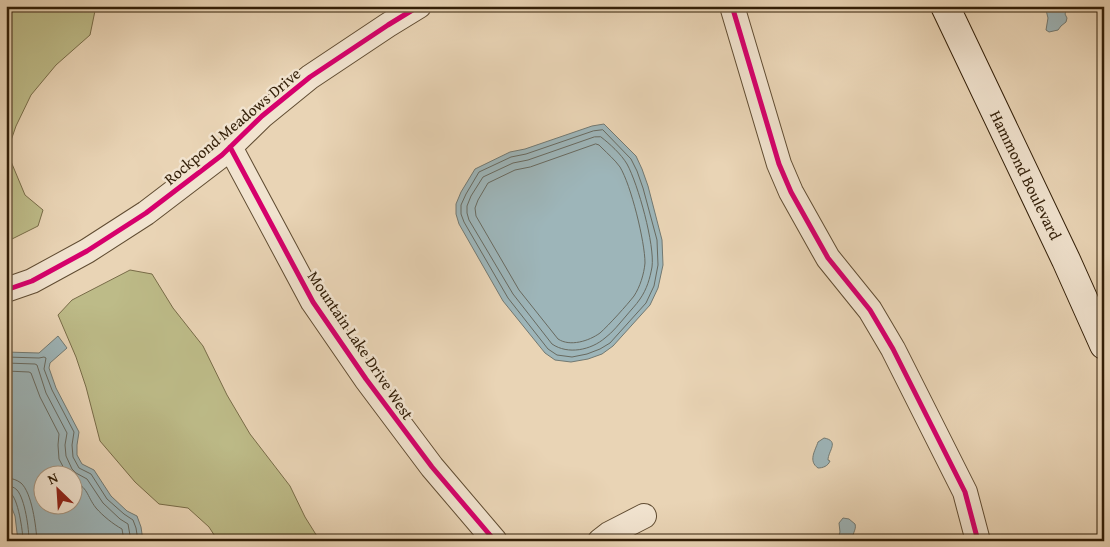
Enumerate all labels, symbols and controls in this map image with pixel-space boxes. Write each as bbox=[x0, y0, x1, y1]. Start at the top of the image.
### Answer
street label: Rockpond Meadows Drive bbox=[158, 62, 306, 190]
street label: Hammond Boulevard bbox=[984, 106, 1068, 244]
street label: Mountain Lake Drive West bbox=[302, 266, 420, 425]
north arrow bbox=[32, 464, 82, 514]
text: N bbox=[44, 467, 62, 489]

